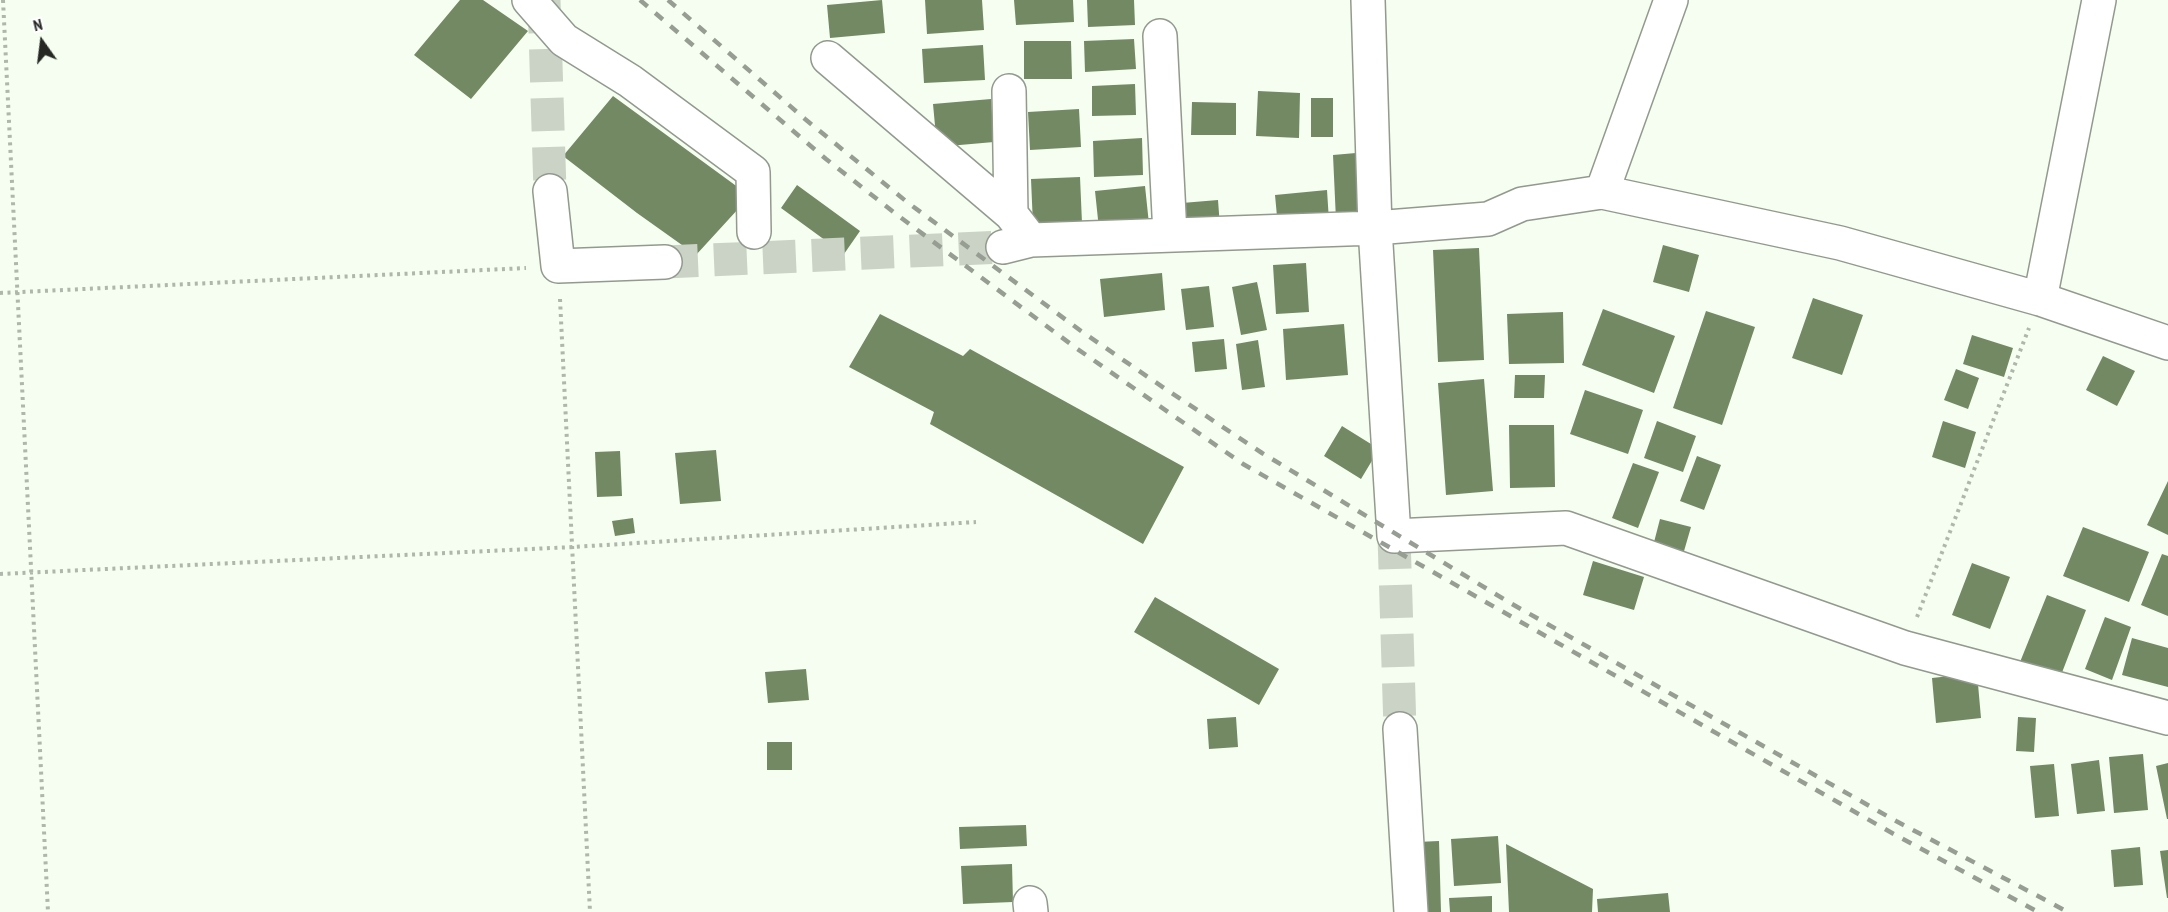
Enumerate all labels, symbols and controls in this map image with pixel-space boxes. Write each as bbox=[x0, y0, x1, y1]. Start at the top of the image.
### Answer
north arrow bbox=[12, 12, 72, 72]
text: N bbox=[31, 14, 44, 35]

